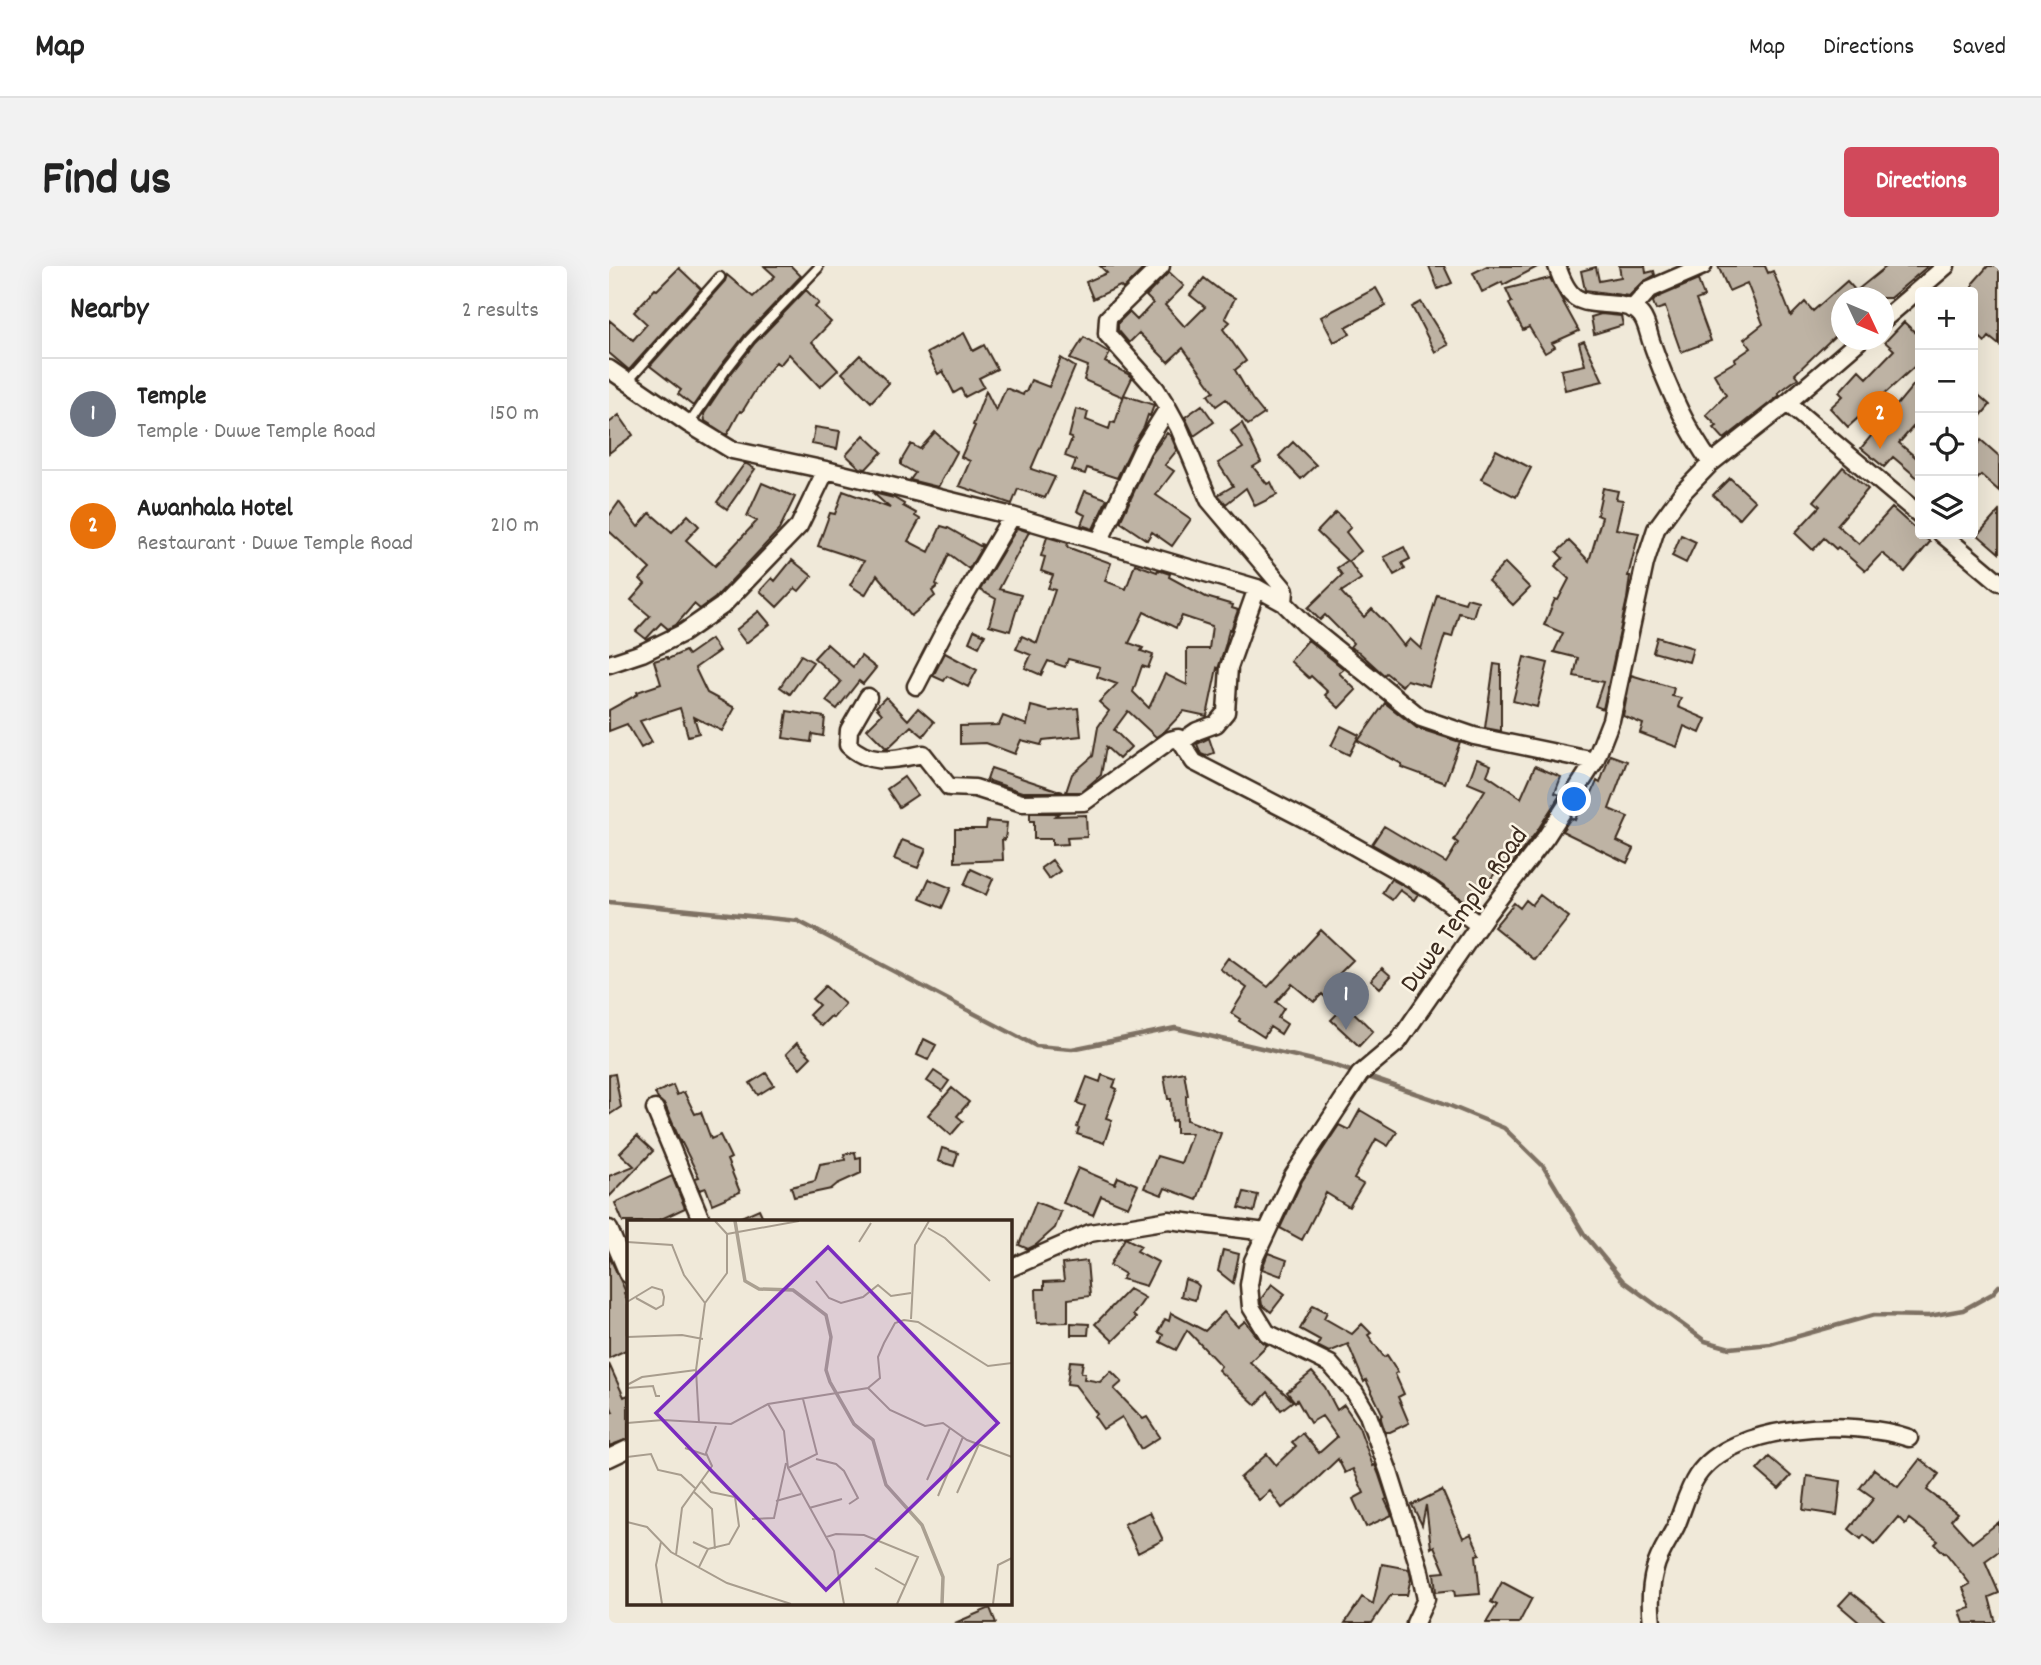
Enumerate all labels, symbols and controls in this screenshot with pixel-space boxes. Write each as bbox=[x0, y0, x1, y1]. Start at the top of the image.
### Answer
text: Map bbox=[35, 25, 85, 72]
text: Map bbox=[1749, 31, 1785, 65]
text: Directions bbox=[1823, 31, 1914, 65]
text: Saved bbox=[1952, 31, 2006, 65]
text: Find us bbox=[42, 147, 171, 217]
button: Directions bbox=[1844, 147, 1999, 217]
north arrow bbox=[1831, 287, 1894, 350]
map controls bbox=[1915, 287, 1978, 539]
button: + bbox=[1915, 287, 1978, 350]
text: Nearby bbox=[70, 290, 148, 333]
text: 2 results bbox=[462, 295, 539, 328]
button: − bbox=[1915, 350, 1978, 413]
text: Temple bbox=[137, 379, 206, 416]
pin: 2 bbox=[1857, 391, 1903, 449]
text: 1 bbox=[90, 398, 96, 431]
text: 150 m bbox=[490, 398, 539, 431]
button: locate bbox=[1915, 413, 1978, 476]
text: Temple · Duwe Temple Road bbox=[137, 416, 376, 449]
button: layers bbox=[1915, 476, 1978, 539]
text: Awanhala Hotel bbox=[137, 491, 293, 528]
text: 2 bbox=[88, 510, 98, 543]
text: 210 m bbox=[490, 510, 539, 543]
text: Restaurant · Duwe Temple Road bbox=[137, 528, 413, 561]
your location bbox=[1557, 782, 1591, 816]
street label: Duwe Temple Road bbox=[1392, 820, 1540, 1002]
pin: 1 bbox=[1323, 972, 1369, 1030]
inset map bbox=[627, 1220, 1011, 1606]

